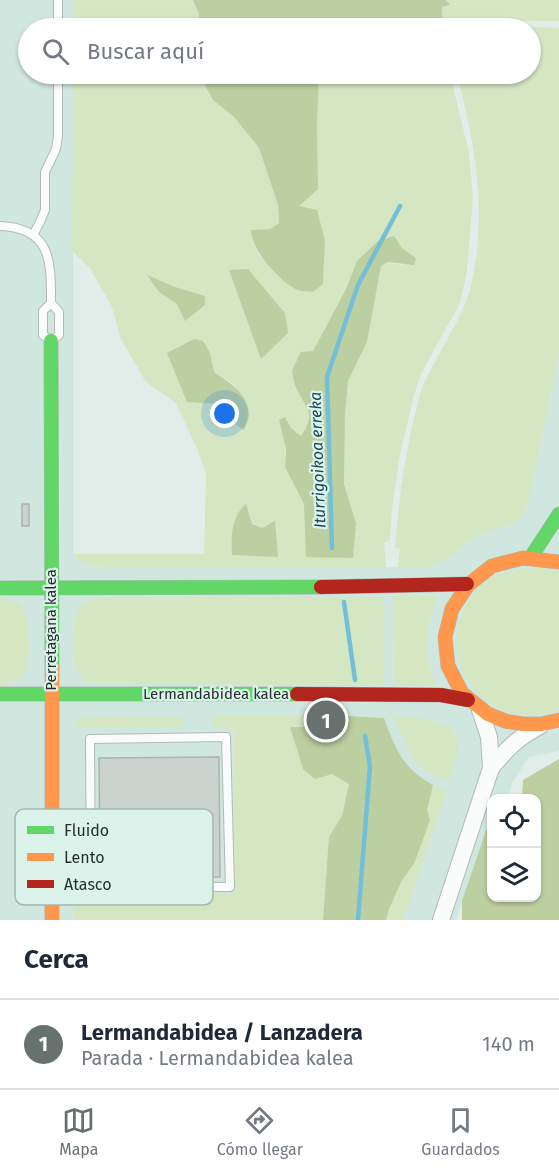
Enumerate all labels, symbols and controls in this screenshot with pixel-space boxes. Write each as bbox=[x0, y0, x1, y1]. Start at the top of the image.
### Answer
search box bbox=[18, 18, 541, 84]
icon: search bbox=[39, 35, 72, 68]
text: Buscar aquí bbox=[87, 38, 204, 65]
water label: Iturrigoikoa erreka bbox=[306, 391, 329, 529]
your location bbox=[210, 399, 239, 428]
street label: Perretagana kalea bbox=[42, 569, 60, 691]
street label: Lermandabidea kalea bbox=[143, 685, 289, 703]
pin: 1 bbox=[306, 698, 346, 742]
map controls bbox=[487, 794, 541, 902]
button: locate bbox=[487, 794, 541, 848]
legend bbox=[15, 809, 213, 905]
text: Fluido bbox=[64, 821, 109, 840]
text: Lento bbox=[64, 848, 105, 867]
button: layers bbox=[487, 848, 541, 902]
text: Atasco bbox=[64, 875, 112, 894]
text: Cerca bbox=[24, 944, 89, 975]
text: Lermandabidea / Lanzadera bbox=[81, 1019, 363, 1046]
text: 1 bbox=[39, 1032, 48, 1056]
text: 140 m bbox=[482, 1032, 535, 1056]
text: Parada · Lermandabidea kalea bbox=[81, 1046, 354, 1070]
tab: Mapa bbox=[59, 1104, 98, 1159]
tab: Cómo llegar bbox=[217, 1104, 303, 1159]
tab: Guardados bbox=[421, 1104, 500, 1159]

